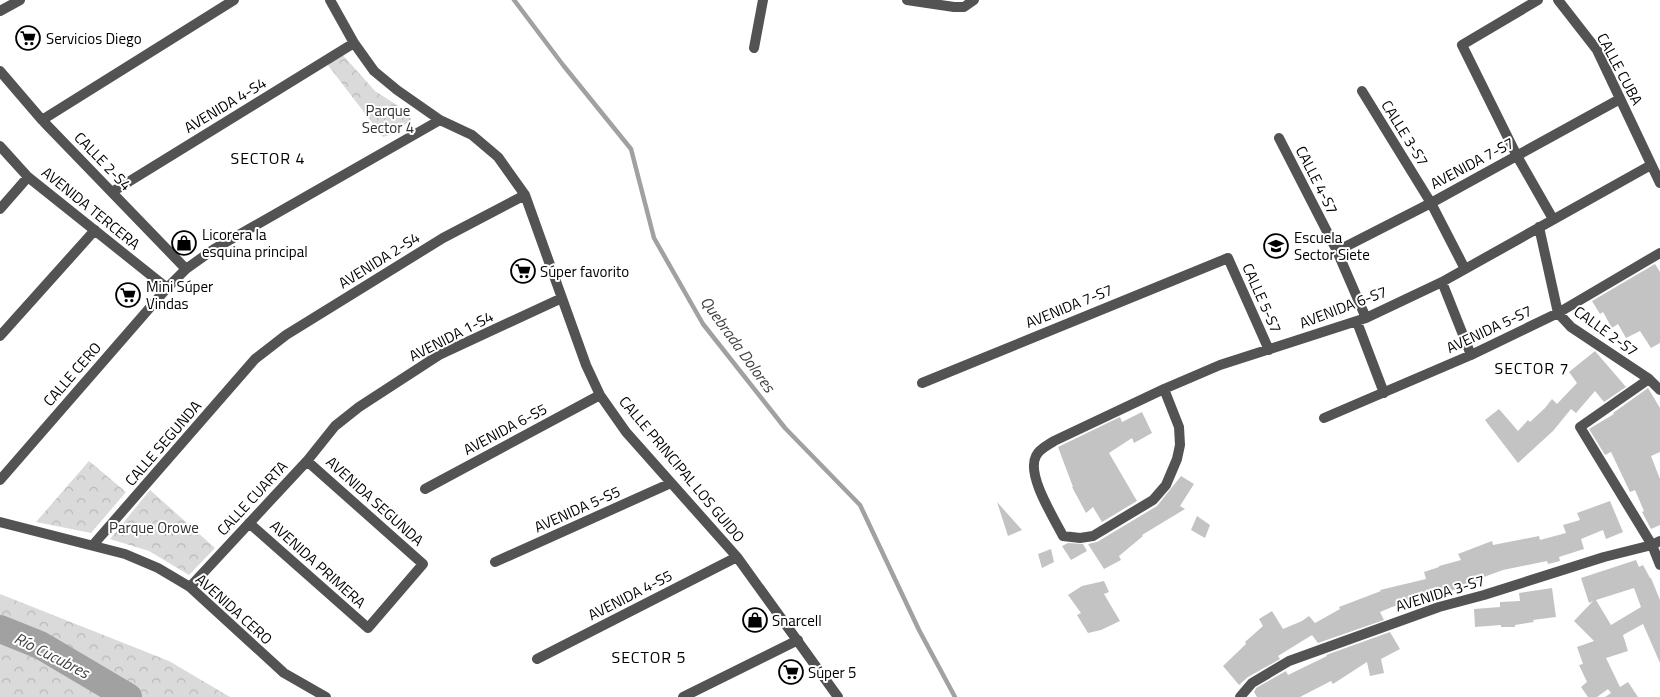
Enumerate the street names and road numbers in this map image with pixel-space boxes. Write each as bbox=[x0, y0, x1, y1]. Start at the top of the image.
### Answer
street label: CALLE CUBA bbox=[1591, 29, 1649, 109]
street label: AVENIDA 4-S4 bbox=[180, 71, 270, 139]
street label: CALLE 3-S7 bbox=[1376, 95, 1434, 171]
street label: CALLE 2-S4 bbox=[69, 126, 137, 196]
street label: AVENIDA 7-S7 bbox=[1426, 131, 1518, 195]
street label: CALLE 4-S7 bbox=[1290, 142, 1344, 218]
street label: AVENIDA TERCERA bbox=[37, 161, 145, 255]
street label: AVENIDA 2-S4 bbox=[334, 226, 424, 294]
street label: CALLE 5-S7 bbox=[1236, 259, 1288, 337]
street label: AVENIDA 7-S7 bbox=[1022, 278, 1116, 334]
street label: AVENIDA 6-S7 bbox=[1296, 280, 1390, 334]
street label: AVENIDA 5-S7 bbox=[1442, 299, 1536, 359]
street label: CALLE 2-S7 bbox=[1569, 300, 1643, 362]
street label: AVENIDA 1-S4 bbox=[405, 305, 497, 367]
street label: CALLE CERO bbox=[38, 337, 107, 411]
street label: CALLE PRINCIPAL LOS GUIDO bbox=[614, 391, 750, 547]
street label: CALLE SEGUNDA bbox=[119, 395, 207, 491]
street label: AVENIDA 6-S5 bbox=[459, 397, 551, 461]
street label: AVENIDA SEGUNDA bbox=[321, 451, 429, 551]
street label: CALLE CUARTA bbox=[211, 455, 293, 541]
street label: AVENIDA 5-S5 bbox=[530, 480, 624, 538]
street label: AVENIDA PRIMERA bbox=[265, 515, 371, 613]
street label: AVENIDA 4-S5 bbox=[584, 564, 676, 626]
street label: AVENIDA CERO bbox=[190, 568, 278, 650]
street label: AVENIDA 3-S7 bbox=[1393, 569, 1487, 617]

